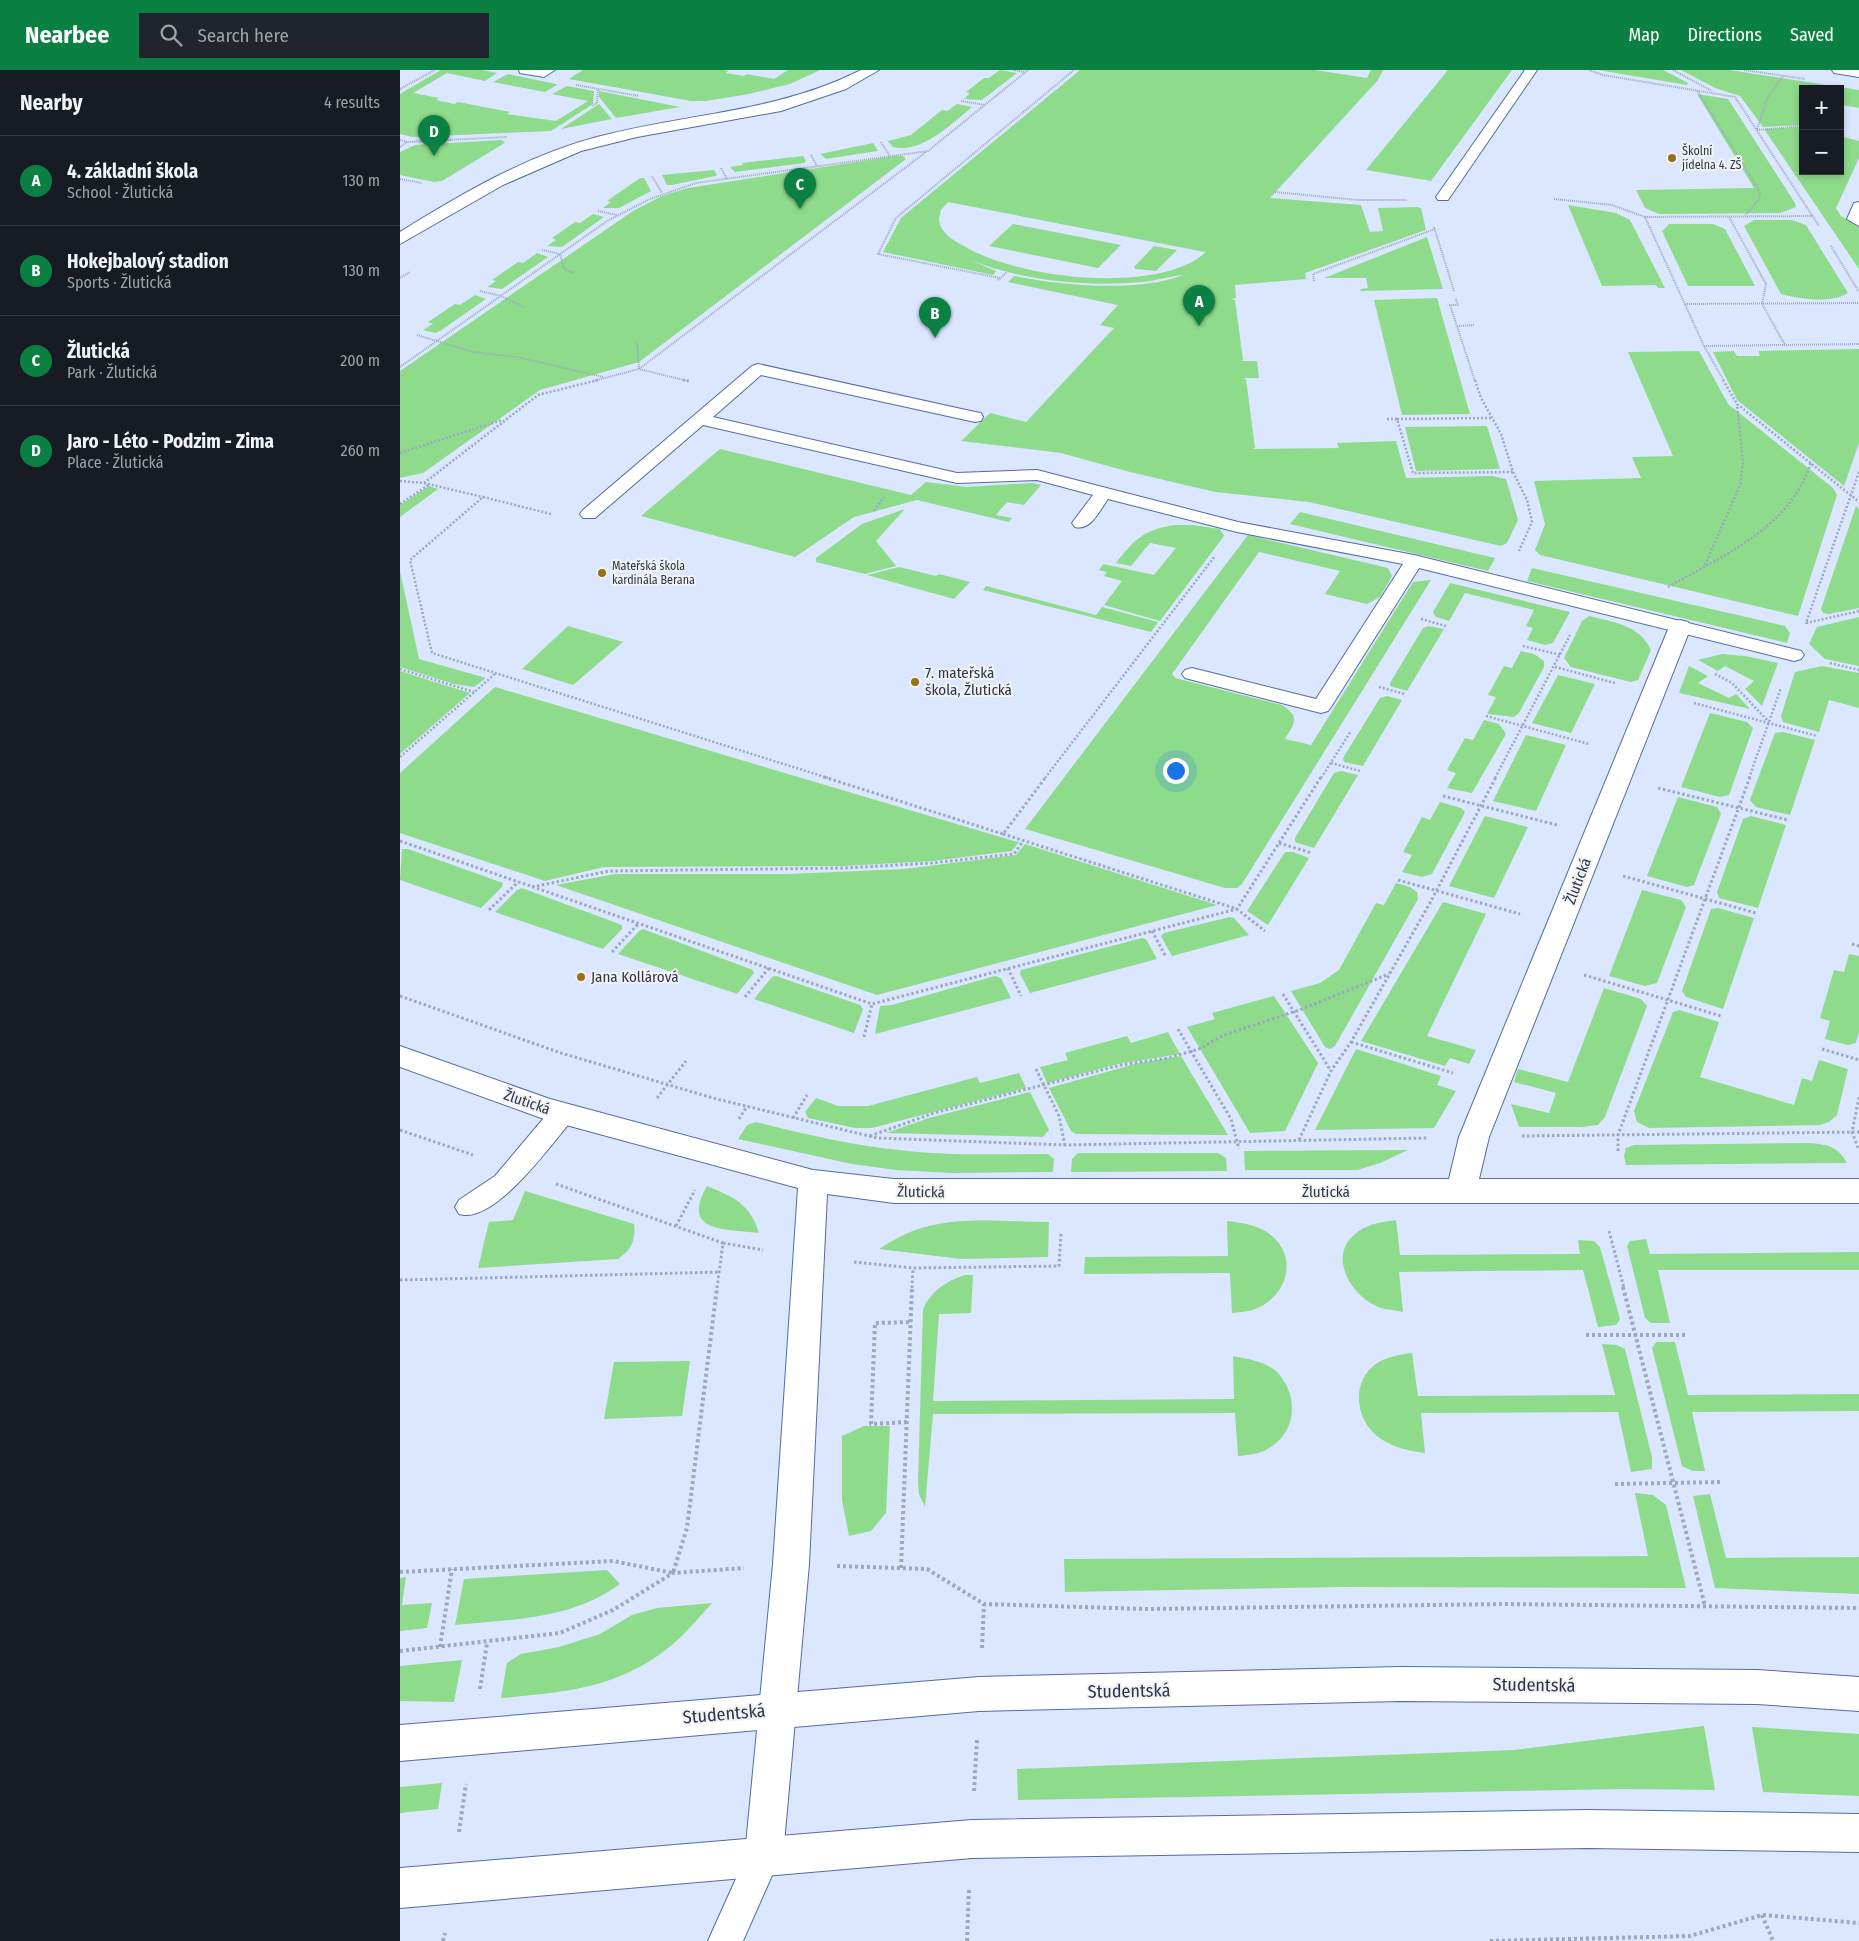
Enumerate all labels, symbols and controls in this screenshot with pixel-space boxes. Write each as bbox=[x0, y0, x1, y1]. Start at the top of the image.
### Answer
search box bbox=[139, 13, 489, 58]
text: Nearbee bbox=[25, 21, 109, 49]
icon: search bbox=[157, 21, 185, 49]
text: Search here bbox=[197, 24, 289, 47]
text: Map bbox=[1628, 24, 1660, 46]
text: Directions bbox=[1688, 24, 1762, 46]
text: Saved bbox=[1790, 24, 1834, 46]
map controls bbox=[1799, 85, 1844, 175]
button: + bbox=[1799, 85, 1844, 130]
text: Nearby bbox=[20, 90, 82, 116]
text: 4 results bbox=[324, 93, 380, 112]
pin: D bbox=[418, 115, 450, 156]
button: − bbox=[1799, 130, 1844, 175]
place label: Školní jídelna 4. ZŠ bbox=[1681, 143, 1741, 172]
marker: Školní jídelna 4. ZŠ bbox=[1666, 152, 1678, 164]
text: 4. základní škola bbox=[67, 160, 198, 183]
pin: C bbox=[784, 168, 816, 209]
text: A bbox=[32, 171, 40, 190]
text: 130 m bbox=[342, 171, 380, 190]
text: School · Žlutická bbox=[67, 183, 173, 202]
text: Hokejbalový stadion bbox=[67, 250, 229, 273]
text: B bbox=[32, 261, 40, 280]
text: 130 m bbox=[342, 261, 380, 280]
text: Sports · Žlutická bbox=[67, 273, 172, 292]
pin: A bbox=[1183, 285, 1215, 326]
pin: B bbox=[919, 297, 951, 338]
text: Žlutická bbox=[67, 340, 130, 363]
text: C bbox=[32, 351, 40, 370]
text: 200 m bbox=[340, 351, 380, 370]
text: Park · Žlutická bbox=[67, 363, 157, 382]
text: Jaro - Léto - Podzim - Zima bbox=[67, 430, 274, 453]
text: D bbox=[31, 441, 41, 460]
text: 260 m bbox=[341, 441, 380, 460]
text: Place · Žlutická bbox=[67, 453, 164, 472]
place label: Mateřská škola kardinála Berana bbox=[612, 559, 695, 587]
marker: Mateřská škola kardinála Berana bbox=[596, 567, 608, 579]
place label: 7. mateřská škola, Žlutická bbox=[925, 664, 1012, 699]
marker: 7. mateřská škola, Žlutická bbox=[909, 676, 921, 688]
your location bbox=[1163, 758, 1189, 784]
street label: Žlutická bbox=[1561, 855, 1595, 907]
place label: Jana Kollárová bbox=[591, 968, 679, 986]
marker: Jana Kollárová bbox=[575, 971, 587, 983]
street label: Žlutická bbox=[501, 1086, 553, 1118]
street label: Žlutická bbox=[897, 1183, 945, 1201]
street label: Žlutická bbox=[1302, 1183, 1350, 1201]
street label: Studentská bbox=[1492, 1673, 1576, 1697]
street label: Studentská bbox=[1087, 1679, 1171, 1703]
street label: Studentská bbox=[682, 1699, 766, 1729]

